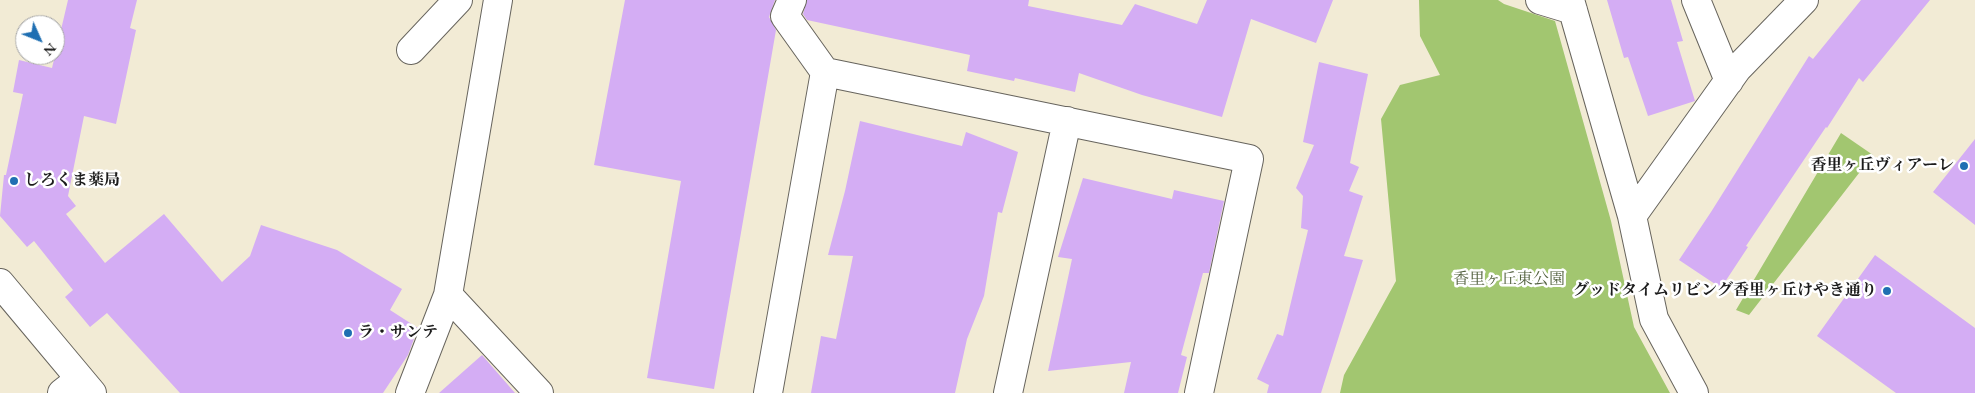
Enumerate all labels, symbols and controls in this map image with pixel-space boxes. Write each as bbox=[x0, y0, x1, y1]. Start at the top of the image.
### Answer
north arrow bbox=[15, 15, 65, 65]
text: N bbox=[40, 39, 60, 60]
place label: 香里ヶ丘ヴィアーレ bbox=[1810, 156, 1954, 176]
marker: 香里ヶ丘ヴィアーレ bbox=[1958, 160, 1970, 172]
place label: しろくま薬局 bbox=[24, 171, 120, 191]
marker: しろくま薬局 bbox=[8, 175, 20, 187]
park label: 香里ヶ丘東公園 bbox=[1453, 270, 1565, 290]
place label: グッドタイムリビング香里ヶ丘けやき通り bbox=[1573, 281, 1877, 301]
marker: グッドタイムリビング香里ヶ丘けやき通り bbox=[1881, 285, 1893, 297]
place label: ラ・サンテ bbox=[358, 323, 438, 343]
marker: ラ・サンテ bbox=[342, 327, 354, 339]

